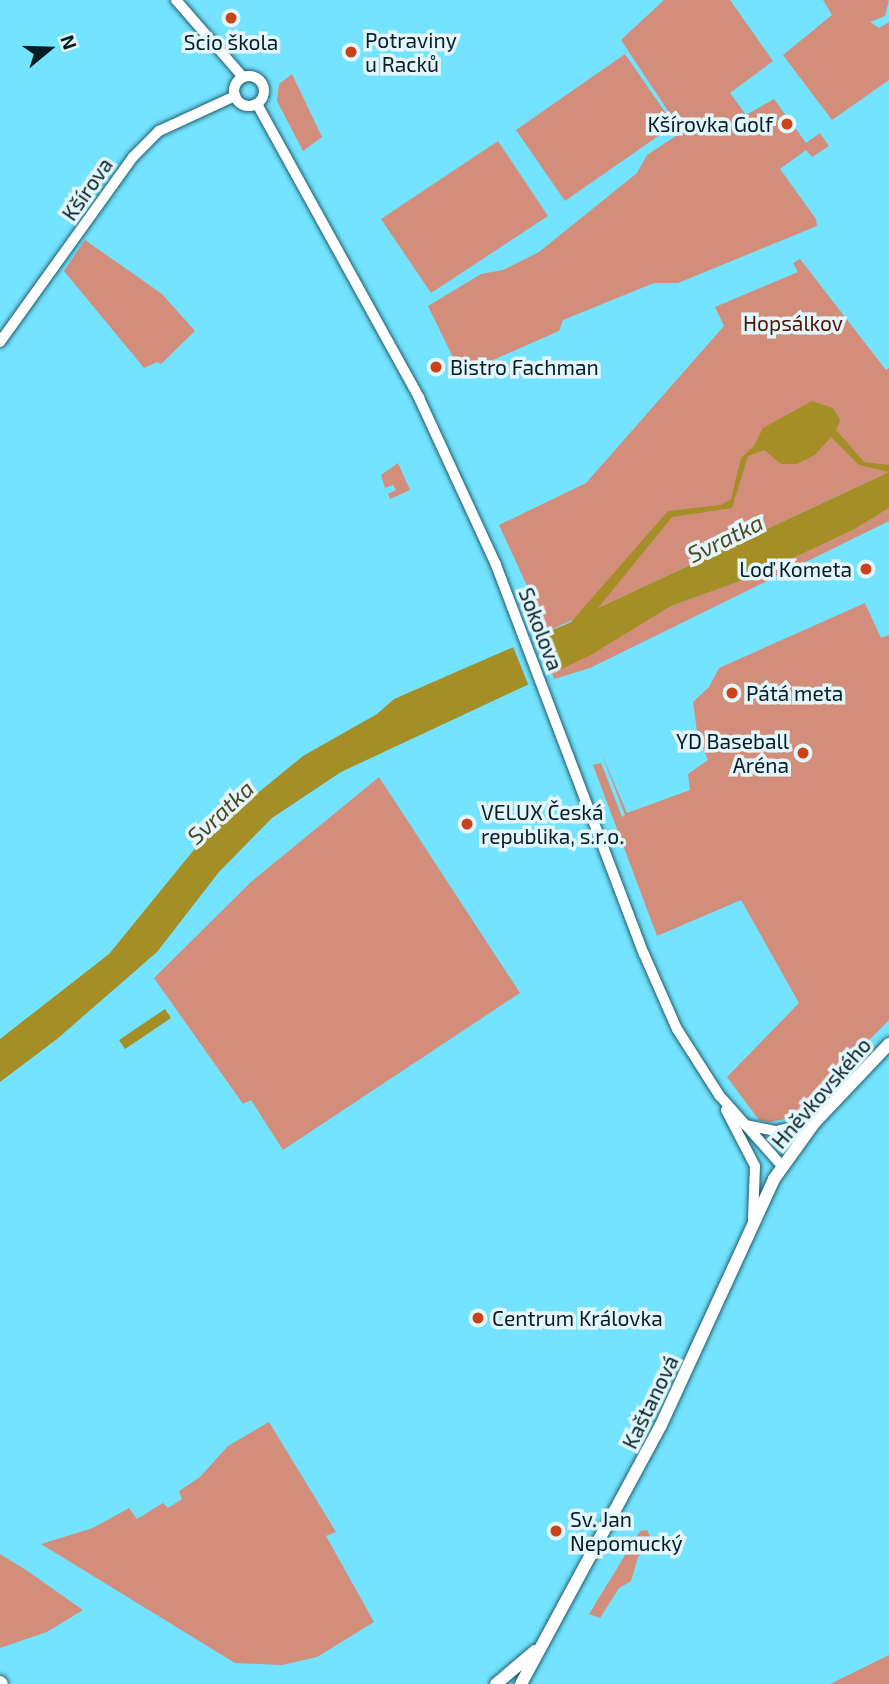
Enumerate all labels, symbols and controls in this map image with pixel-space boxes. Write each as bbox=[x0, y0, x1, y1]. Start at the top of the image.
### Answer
marker: Scio škola bbox=[223, 10, 239, 26]
north arrow bbox=[14, 14, 84, 84]
place label: Potraviny u Racků bbox=[365, 27, 457, 77]
place label: Scio škola bbox=[184, 29, 278, 55]
text: N bbox=[56, 32, 82, 52]
marker: Potraviny u Racků bbox=[343, 44, 359, 60]
place label: Kšírovka Golf bbox=[647, 111, 773, 137]
marker: Kšírovka Golf bbox=[779, 116, 795, 132]
street label: Kšírova bbox=[56, 153, 118, 225]
park label: Hopsálkov bbox=[743, 310, 843, 336]
place label: Bistro Fachman bbox=[450, 354, 599, 380]
marker: Bistro Fachman bbox=[428, 359, 444, 375]
water label: Svratka bbox=[683, 508, 767, 568]
place label: Loď Kometa bbox=[739, 556, 852, 582]
marker: Loď Kometa bbox=[858, 561, 874, 577]
street label: Sokolova bbox=[514, 584, 568, 674]
place label: Pátá meta bbox=[746, 680, 843, 706]
marker: Pátá meta bbox=[724, 685, 740, 701]
place label: YD Baseball Aréna bbox=[676, 728, 789, 778]
marker: YD Baseball Aréna bbox=[795, 745, 811, 761]
water label: Svratka bbox=[181, 774, 259, 850]
place label: VELUX Česká republika, s.r.o. bbox=[481, 799, 624, 849]
marker: VELUX Česká republika, s.r.o. bbox=[459, 816, 475, 832]
street label: Hněvkovského bbox=[766, 1033, 876, 1153]
place label: Centrum Královka bbox=[492, 1305, 663, 1331]
marker: Centrum Královka bbox=[470, 1310, 486, 1326]
street label: Kaštanová bbox=[617, 1351, 683, 1453]
place label: Sv. Jan Nepomucký bbox=[570, 1506, 683, 1556]
marker: Sv. Jan Nepomucký bbox=[548, 1523, 564, 1539]

